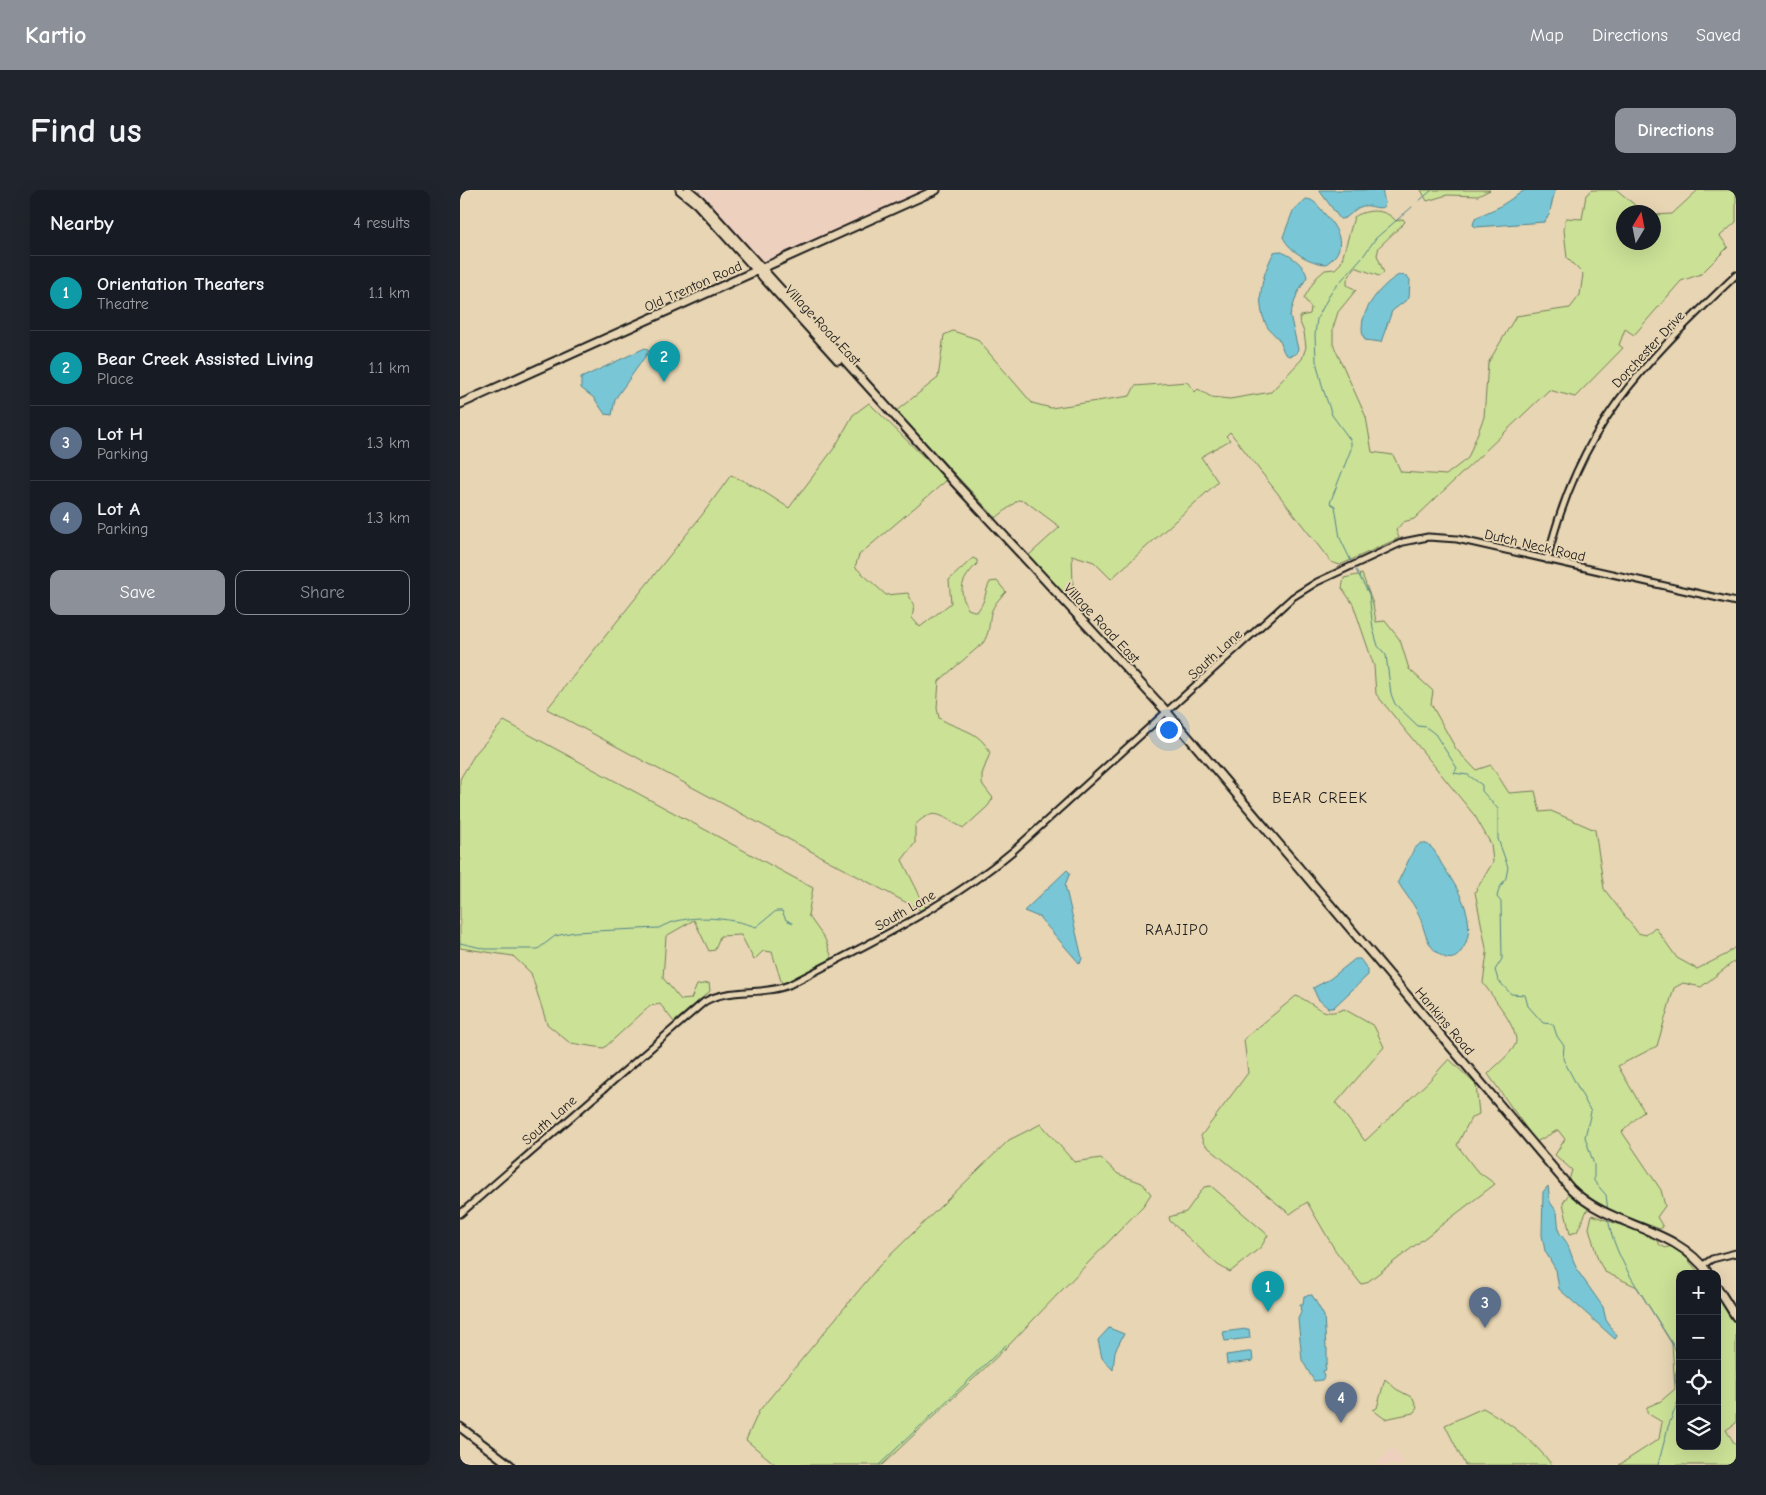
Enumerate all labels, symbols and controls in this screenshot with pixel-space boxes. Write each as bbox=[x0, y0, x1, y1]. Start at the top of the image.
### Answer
text: Kartio bbox=[25, 21, 87, 49]
text: Map bbox=[1530, 25, 1564, 46]
text: Directions bbox=[1592, 25, 1668, 46]
text: Saved bbox=[1696, 25, 1741, 46]
button: Directions bbox=[1615, 108, 1736, 153]
text: Find us bbox=[30, 110, 142, 151]
north arrow bbox=[1616, 205, 1661, 250]
text: Nearby bbox=[50, 211, 114, 235]
text: 4 results bbox=[353, 214, 410, 232]
street label: Old Trenton Road bbox=[642, 257, 745, 316]
text: Orientation Theaters bbox=[97, 273, 264, 295]
street label: Village Road East bbox=[781, 282, 865, 370]
text: 1 bbox=[63, 284, 69, 302]
text: 1.1 km bbox=[369, 284, 410, 302]
text: Theatre bbox=[97, 295, 149, 313]
street label: Dorchester Drive bbox=[1608, 307, 1688, 391]
pin: 2 bbox=[648, 341, 680, 382]
text: Bear Creek Assisted Living bbox=[97, 348, 314, 370]
text: 2 bbox=[62, 359, 70, 377]
text: 1.1 km bbox=[369, 359, 410, 377]
text: Place bbox=[97, 370, 133, 388]
text: Lot H bbox=[97, 423, 143, 445]
text: 3 bbox=[62, 434, 70, 452]
text: 1.3 km bbox=[367, 434, 410, 452]
text: Parking bbox=[97, 445, 149, 463]
text: Lot A bbox=[97, 498, 140, 520]
text: 4 bbox=[62, 509, 70, 527]
text: 1.3 km bbox=[367, 509, 410, 527]
text: Parking bbox=[97, 520, 149, 538]
street label: Dutch Neck Road bbox=[1483, 526, 1587, 565]
button: Save bbox=[50, 570, 225, 615]
button: Share bbox=[235, 570, 410, 615]
street label: Village Road East bbox=[1060, 580, 1144, 668]
street label: South Lane bbox=[1185, 626, 1246, 683]
your location bbox=[1156, 717, 1182, 743]
district label: BEAR CREEK bbox=[1272, 789, 1368, 807]
street label: South Lane bbox=[872, 886, 939, 935]
district label: RAAJIPO bbox=[1145, 921, 1209, 939]
street label: Hankins Road bbox=[1411, 984, 1478, 1059]
street label: South Lane bbox=[518, 1092, 580, 1149]
map controls bbox=[1676, 1270, 1721, 1450]
button: + bbox=[1676, 1270, 1721, 1315]
pin: 1 bbox=[1252, 1271, 1284, 1312]
pin: 3 bbox=[1469, 1287, 1501, 1328]
button: − bbox=[1676, 1315, 1721, 1360]
button: locate bbox=[1676, 1360, 1721, 1405]
pin: 4 bbox=[1325, 1382, 1357, 1423]
button: layers bbox=[1676, 1405, 1721, 1450]

